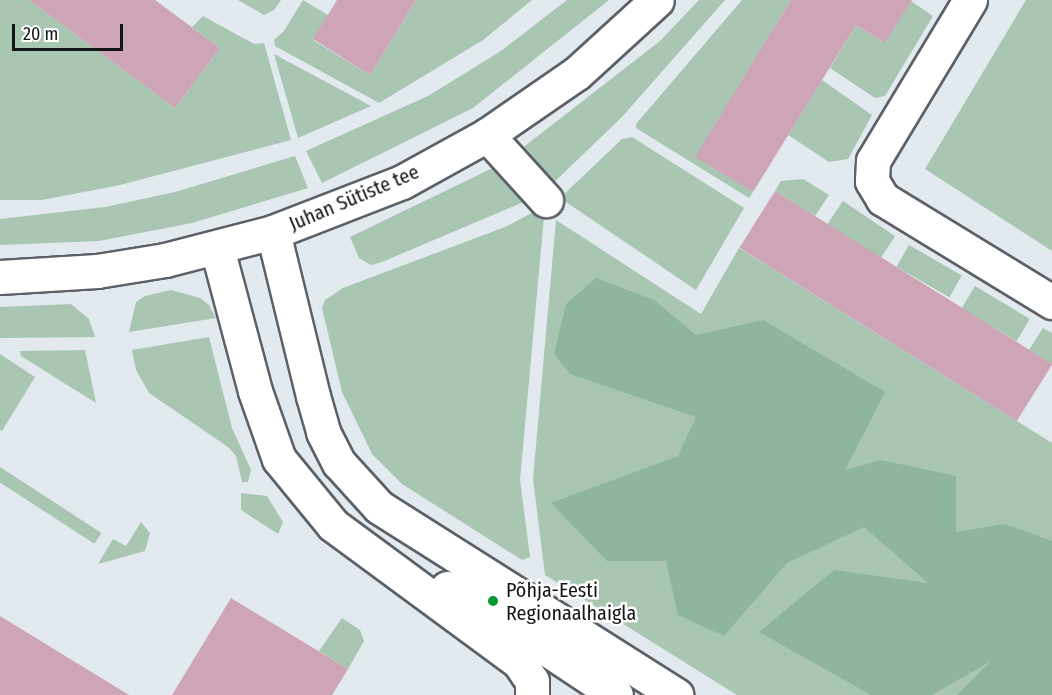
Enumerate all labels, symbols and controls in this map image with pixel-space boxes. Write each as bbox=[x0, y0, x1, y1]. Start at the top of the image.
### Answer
scale bar bbox=[15, 12, 126, 50]
text: 20 m bbox=[23, 23, 58, 45]
street label: Juhan Sütiste tee bbox=[285, 160, 423, 236]
place label: Põhja-Eesti Regionaalhaigla bbox=[506, 578, 636, 625]
marker: Põhja-Eesti Regionaalhaigla bbox=[484, 592, 502, 610]

